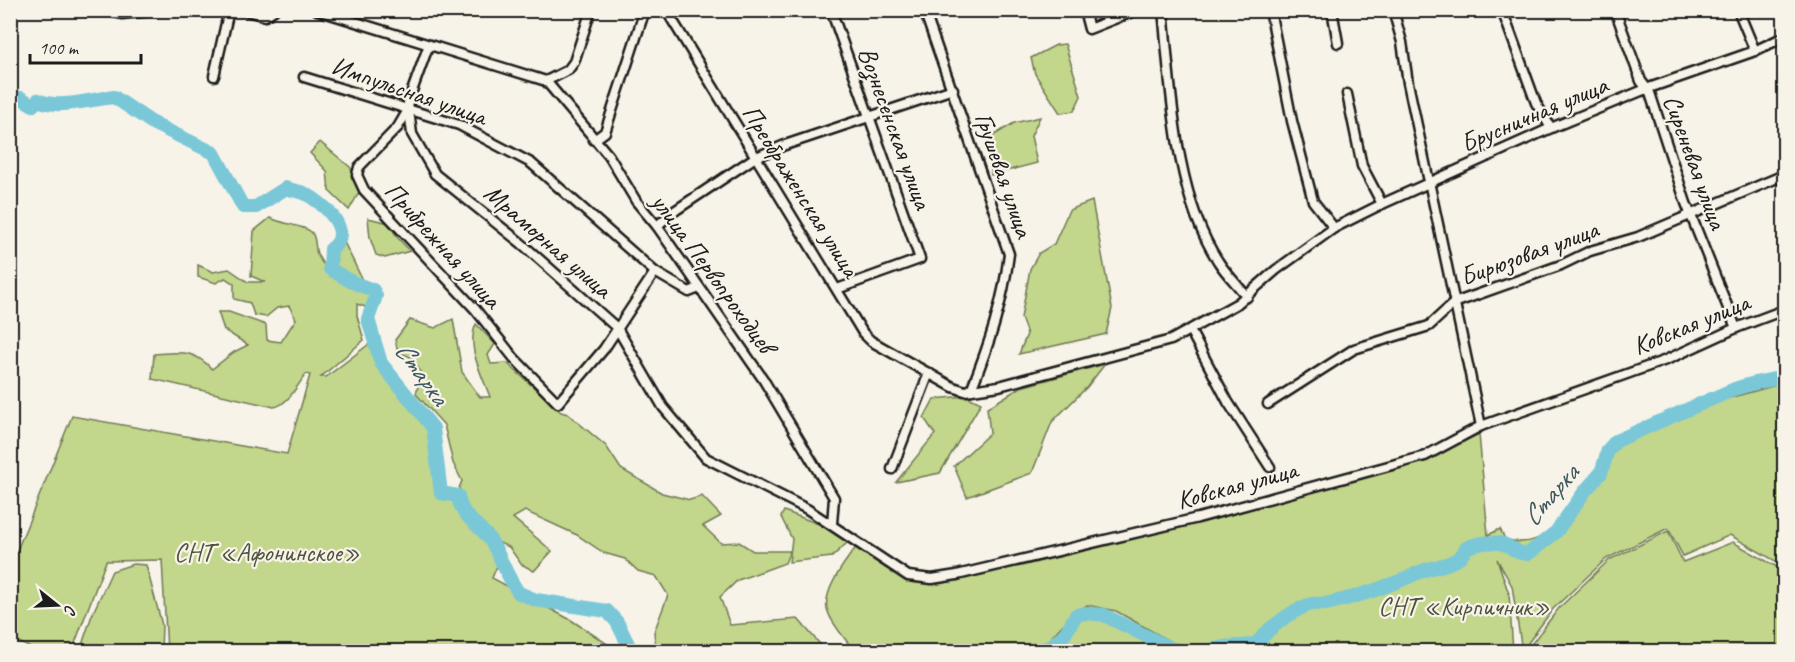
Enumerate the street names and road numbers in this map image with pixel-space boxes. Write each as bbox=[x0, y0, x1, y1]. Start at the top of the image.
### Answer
street label: Вознесенская улица bbox=[849, 42, 940, 215]
street label: Импульсная улица bbox=[327, 49, 493, 134]
street label: Брусничная улица bbox=[1455, 68, 1614, 160]
street label: Сиреневая улица bbox=[1656, 90, 1735, 235]
street label: Преображенская улица bbox=[735, 99, 869, 285]
street label: Грушевая улица bbox=[967, 108, 1041, 243]
street label: Прибрежная улица bbox=[377, 175, 510, 317]
street label: Мраморная улица bbox=[477, 176, 620, 307]
street label: улица Первопроходцев bbox=[643, 185, 786, 364]
street label: Бирюзовая улица bbox=[1455, 212, 1604, 293]
street label: Ковская улица bbox=[1628, 285, 1756, 362]
street label: Ковская улица bbox=[1173, 453, 1303, 517]

